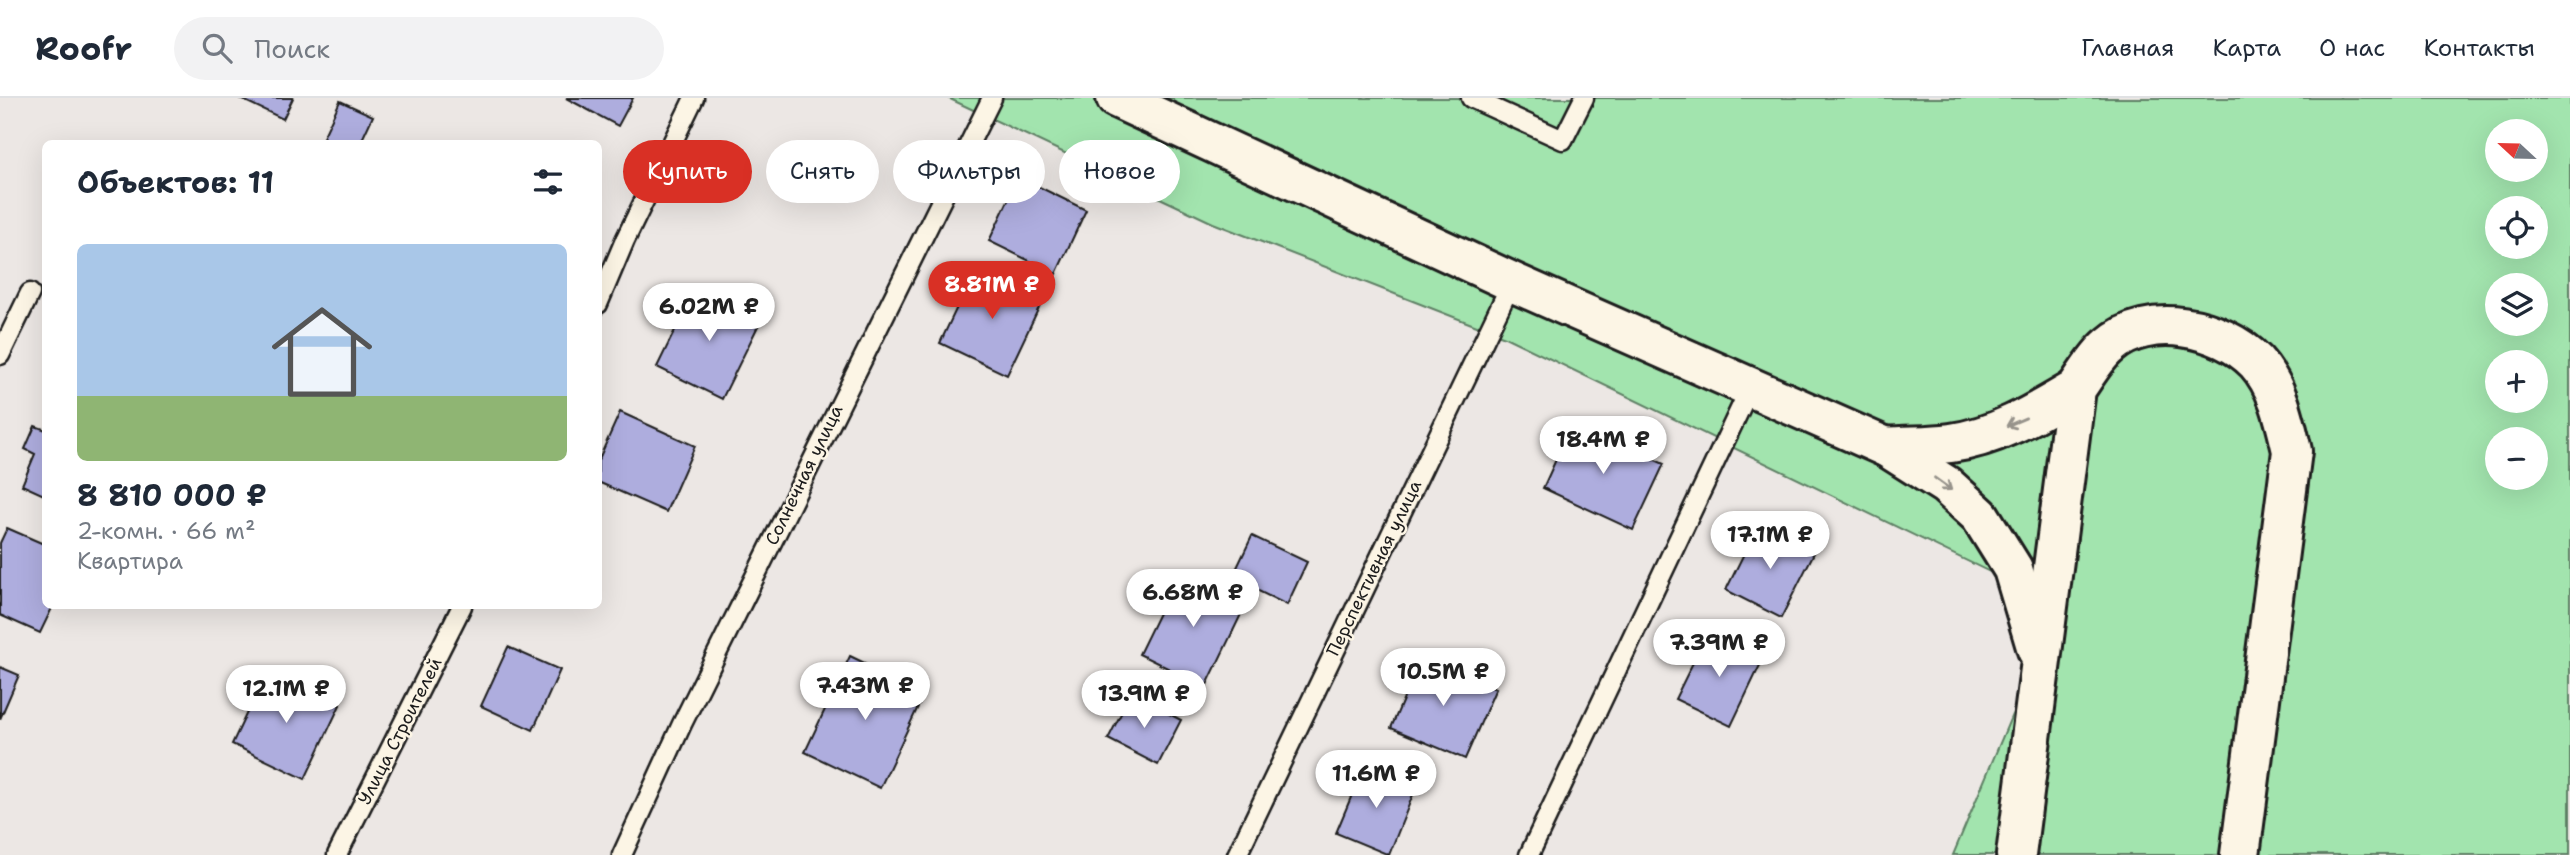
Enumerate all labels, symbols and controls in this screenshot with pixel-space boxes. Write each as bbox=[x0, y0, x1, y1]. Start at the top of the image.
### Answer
search box bbox=[174, 17, 664, 80]
text: Roofr bbox=[35, 26, 132, 71]
icon: search bbox=[198, 29, 236, 67]
text: Поиск bbox=[254, 31, 330, 66]
text: Главная bbox=[2081, 32, 2174, 64]
text: Карта bbox=[2212, 32, 2281, 64]
text: О нас bbox=[2319, 32, 2385, 64]
text: Контакты bbox=[2423, 32, 2535, 64]
north arrow bbox=[2485, 119, 2548, 182]
map controls bbox=[2485, 119, 2548, 490]
chip: Купить bbox=[623, 140, 752, 203]
chip: Снять bbox=[766, 140, 879, 203]
chip: Фильтры bbox=[893, 140, 1045, 203]
chip: Новое bbox=[1059, 140, 1180, 203]
text: Объектов: 11 bbox=[77, 162, 274, 203]
icon: filters bbox=[529, 163, 567, 201]
button: locate bbox=[2485, 196, 2548, 259]
pin: 8.81M ₽ bbox=[927, 262, 1057, 321]
text: 8.81M ₽ bbox=[944, 269, 1040, 299]
button: layers bbox=[2485, 273, 2548, 336]
pin: 6.02M ₽ bbox=[644, 284, 774, 343]
icon: home bbox=[259, 289, 385, 415]
text: 6.02M ₽ bbox=[659, 291, 759, 321]
button: + bbox=[2485, 350, 2548, 413]
street label: Солнечная улица bbox=[760, 401, 848, 549]
pin: 18.4M ₽ bbox=[1538, 416, 1668, 476]
one-way arrow bbox=[2006, 416, 2028, 429]
text: 18.4M ₽ bbox=[1556, 424, 1650, 454]
button: − bbox=[2485, 427, 2548, 490]
text: 8 810 000 ₽ bbox=[77, 475, 267, 516]
street label: Перспективная улица bbox=[1321, 476, 1427, 660]
one-way arrow bbox=[1933, 476, 1952, 491]
pin: 17.1M ₽ bbox=[1705, 512, 1835, 571]
text: 2-комн. · 66 m² bbox=[77, 516, 256, 546]
text: 17.1M ₽ bbox=[1727, 519, 1813, 549]
text: Квартира bbox=[77, 546, 183, 576]
pin: 6.68M ₽ bbox=[1128, 570, 1258, 629]
text: 6.68M ₽ bbox=[1142, 577, 1244, 607]
pin: 7.39M ₽ bbox=[1654, 620, 1784, 679]
text: 7.39M ₽ bbox=[1669, 627, 1769, 657]
pin: 10.5M ₽ bbox=[1378, 648, 1508, 708]
street label: Улица Строителей bbox=[353, 653, 448, 809]
text: 10.5M ₽ bbox=[1396, 656, 1490, 686]
pin: 7.43M ₽ bbox=[800, 662, 930, 722]
pin: 12.1M ₽ bbox=[221, 666, 351, 725]
text: 7.43M ₽ bbox=[816, 670, 914, 700]
pin: 13.9M ₽ bbox=[1079, 670, 1209, 730]
text: 12.1M ₽ bbox=[242, 673, 330, 703]
text: 13.9M ₽ bbox=[1098, 678, 1190, 708]
pin: 11.6M ₽ bbox=[1311, 750, 1441, 810]
text: 11.6M ₽ bbox=[1331, 758, 1421, 788]

